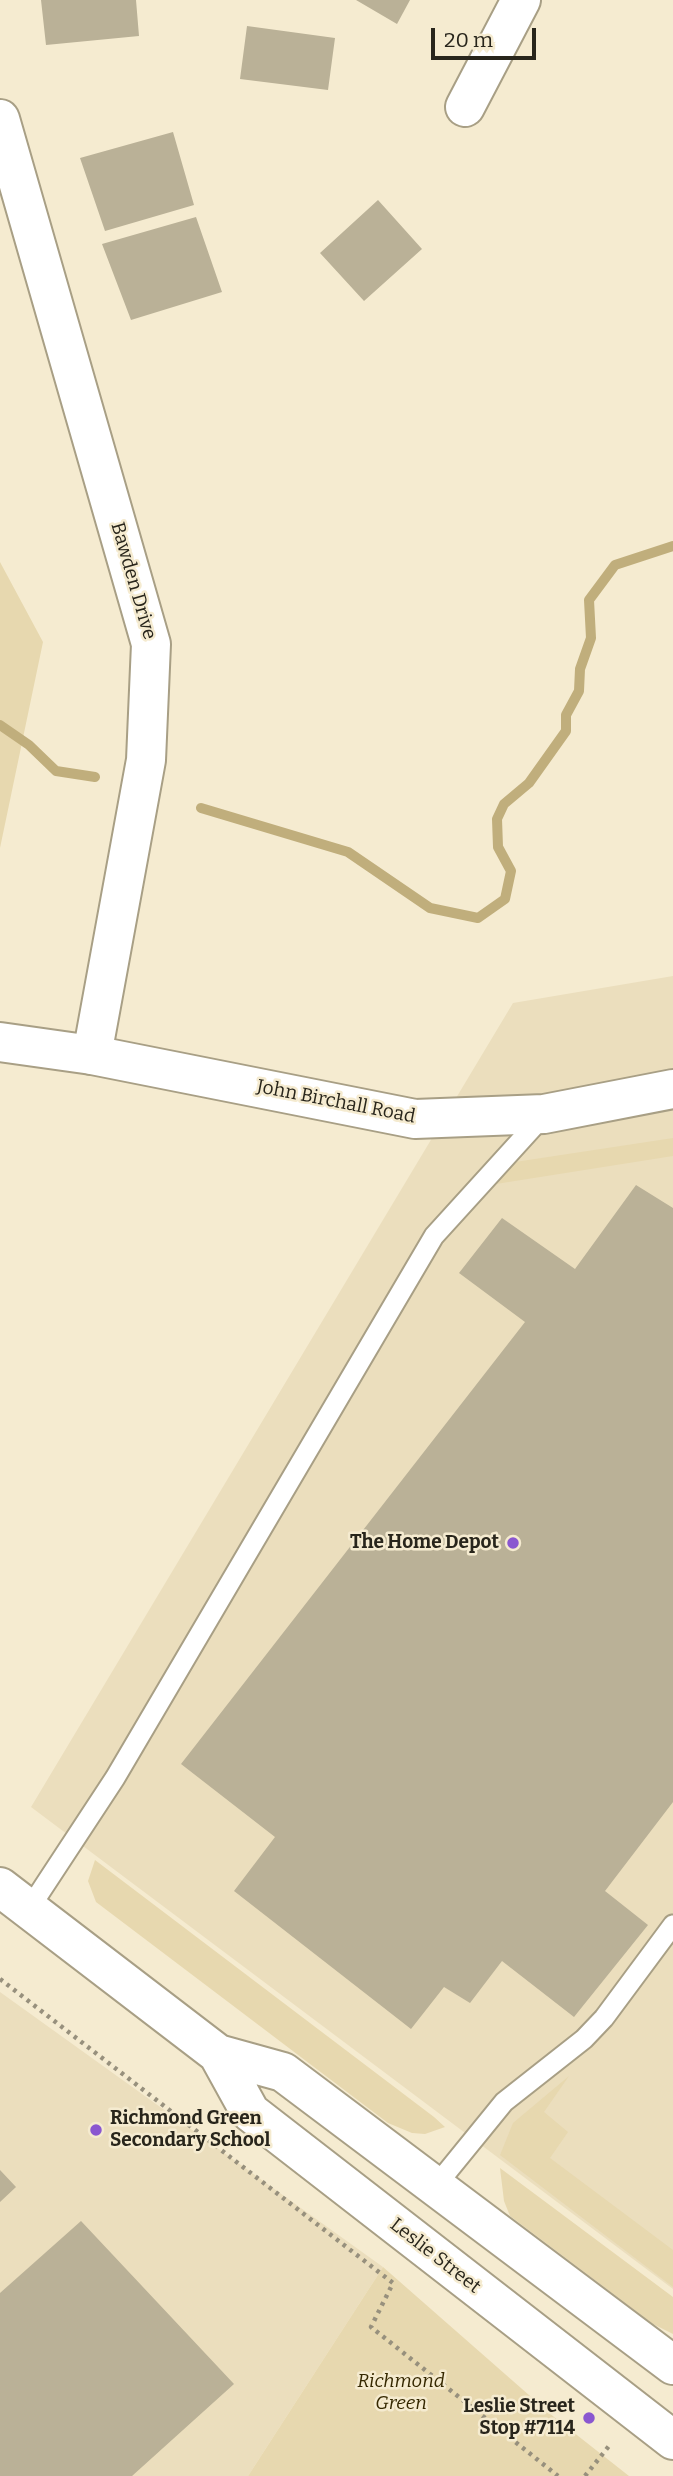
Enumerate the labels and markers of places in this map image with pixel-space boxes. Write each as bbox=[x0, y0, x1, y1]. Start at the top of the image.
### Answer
place label: The Home Depot bbox=[350, 1532, 499, 1554]
marker: The Home Depot bbox=[505, 1535, 521, 1551]
place label: Richmond Green Secondary School bbox=[110, 2108, 270, 2152]
marker: Richmond Green Secondary School bbox=[88, 2122, 104, 2138]
place label: Leslie Street Stop #7114 bbox=[463, 2396, 575, 2440]
marker: Leslie Street Stop #7114 bbox=[581, 2410, 597, 2426]

